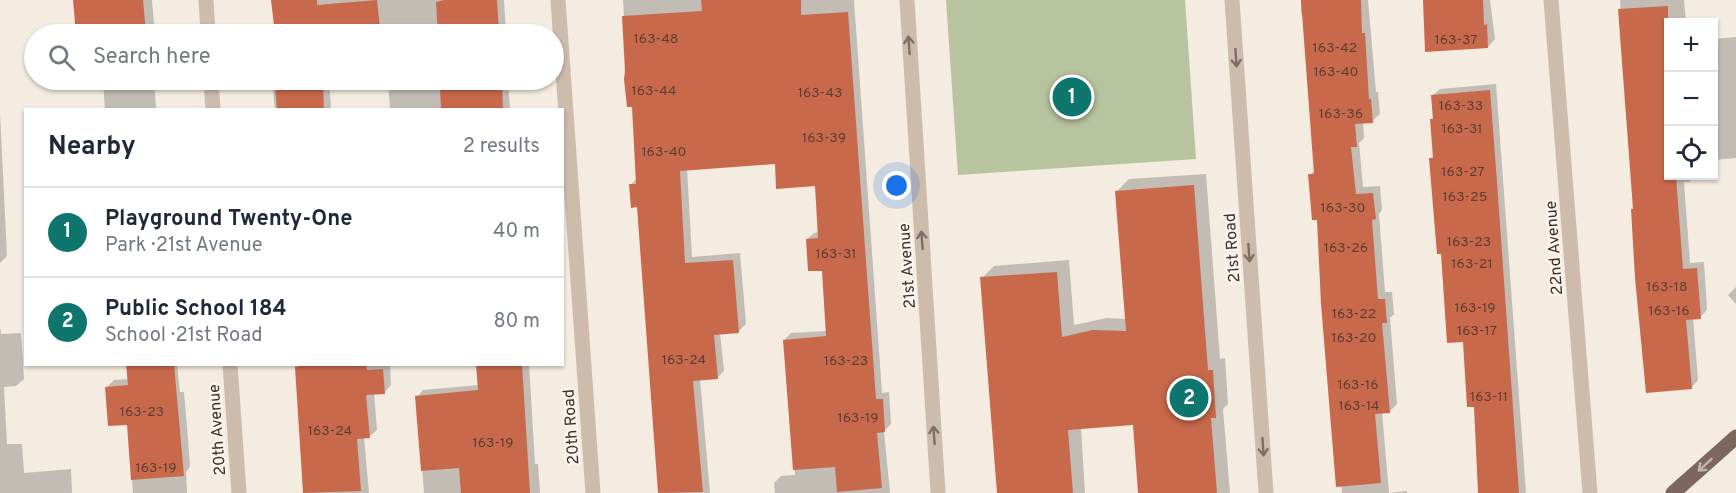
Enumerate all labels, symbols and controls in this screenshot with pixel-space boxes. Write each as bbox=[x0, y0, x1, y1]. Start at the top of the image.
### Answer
map controls bbox=[1664, 18, 1718, 180]
button: + bbox=[1664, 18, 1718, 72]
search box bbox=[24, 24, 564, 90]
house number: 163-48 bbox=[634, 31, 678, 48]
house number: 163-37 bbox=[1434, 32, 1478, 49]
one-way arrow bbox=[904, 36, 915, 56]
house number: 163-42 bbox=[1313, 40, 1357, 57]
icon: search bbox=[45, 41, 78, 74]
text: Search here bbox=[93, 44, 211, 71]
one-way arrow bbox=[1231, 48, 1242, 68]
house number: 163-40 bbox=[1313, 64, 1359, 81]
button: − bbox=[1664, 72, 1718, 126]
pin: 1 bbox=[1052, 74, 1092, 120]
house number: 163-44 bbox=[632, 83, 676, 100]
house number: 163-43 bbox=[798, 85, 842, 102]
house number: 163-33 bbox=[1439, 98, 1483, 115]
house number: 163-36 bbox=[1319, 106, 1363, 123]
house number: 163-31 bbox=[1441, 121, 1483, 138]
button: locate bbox=[1664, 126, 1718, 180]
house number: 163-39 bbox=[802, 130, 846, 147]
text: Nearby bbox=[48, 131, 136, 164]
text: 2 results bbox=[463, 134, 540, 160]
house number: 163-40 bbox=[641, 144, 687, 161]
house number: 163-27 bbox=[1441, 164, 1485, 181]
your location bbox=[882, 171, 911, 200]
house number: 163-25 bbox=[1443, 189, 1487, 206]
house number: 163-30 bbox=[1321, 200, 1365, 217]
street label: 22nd Avenue bbox=[1542, 200, 1568, 296]
text: Playground Twenty-One bbox=[105, 206, 353, 233]
street label: 21st Road bbox=[1221, 212, 1245, 283]
text: 1 bbox=[64, 219, 72, 245]
text: 40 m bbox=[493, 219, 540, 245]
street label: 21st Avenue bbox=[895, 223, 921, 309]
one-way arrow bbox=[916, 231, 927, 250]
text: Park · 21st Avenue bbox=[105, 233, 262, 259]
house number: 163-23 bbox=[1447, 234, 1491, 251]
house number: 163-26 bbox=[1324, 240, 1368, 257]
one-way arrow bbox=[1244, 242, 1255, 262]
house number: 163-31 bbox=[815, 246, 857, 263]
house number: 163-21 bbox=[1451, 256, 1493, 273]
house number: 163-18 bbox=[1646, 279, 1688, 296]
text: Public School 184 bbox=[105, 296, 287, 323]
house number: 163-19 bbox=[1454, 300, 1496, 317]
house number: 163-16 bbox=[1648, 303, 1690, 320]
house number: 163-22 bbox=[1332, 306, 1376, 323]
text: 2 bbox=[61, 309, 74, 335]
text: 80 m bbox=[494, 309, 540, 335]
text: School · 21st Road bbox=[105, 323, 263, 349]
house number: 163-17 bbox=[1457, 323, 1497, 340]
house number: 163-20 bbox=[1331, 330, 1377, 347]
house number: 163-24 bbox=[662, 352, 706, 369]
house number: 163-23 bbox=[824, 353, 868, 370]
pin: 2 bbox=[1170, 376, 1208, 420]
house number: 163-16 bbox=[1337, 377, 1379, 394]
street label: 20th Avenue bbox=[205, 384, 231, 476]
street label: 20th Road bbox=[559, 388, 585, 465]
house number: 163-11 bbox=[1470, 389, 1508, 406]
house number: 163-14 bbox=[1338, 398, 1380, 415]
house number: 163-23 bbox=[120, 404, 164, 421]
house number: 163-19 bbox=[837, 410, 879, 427]
house number: 163-24 bbox=[308, 423, 352, 440]
one-way arrow bbox=[929, 425, 940, 445]
house number: 163-19 bbox=[472, 435, 514, 452]
one-way arrow bbox=[1257, 437, 1268, 457]
one-way arrow bbox=[1698, 458, 1713, 472]
house number: 163-19 bbox=[135, 460, 177, 477]

